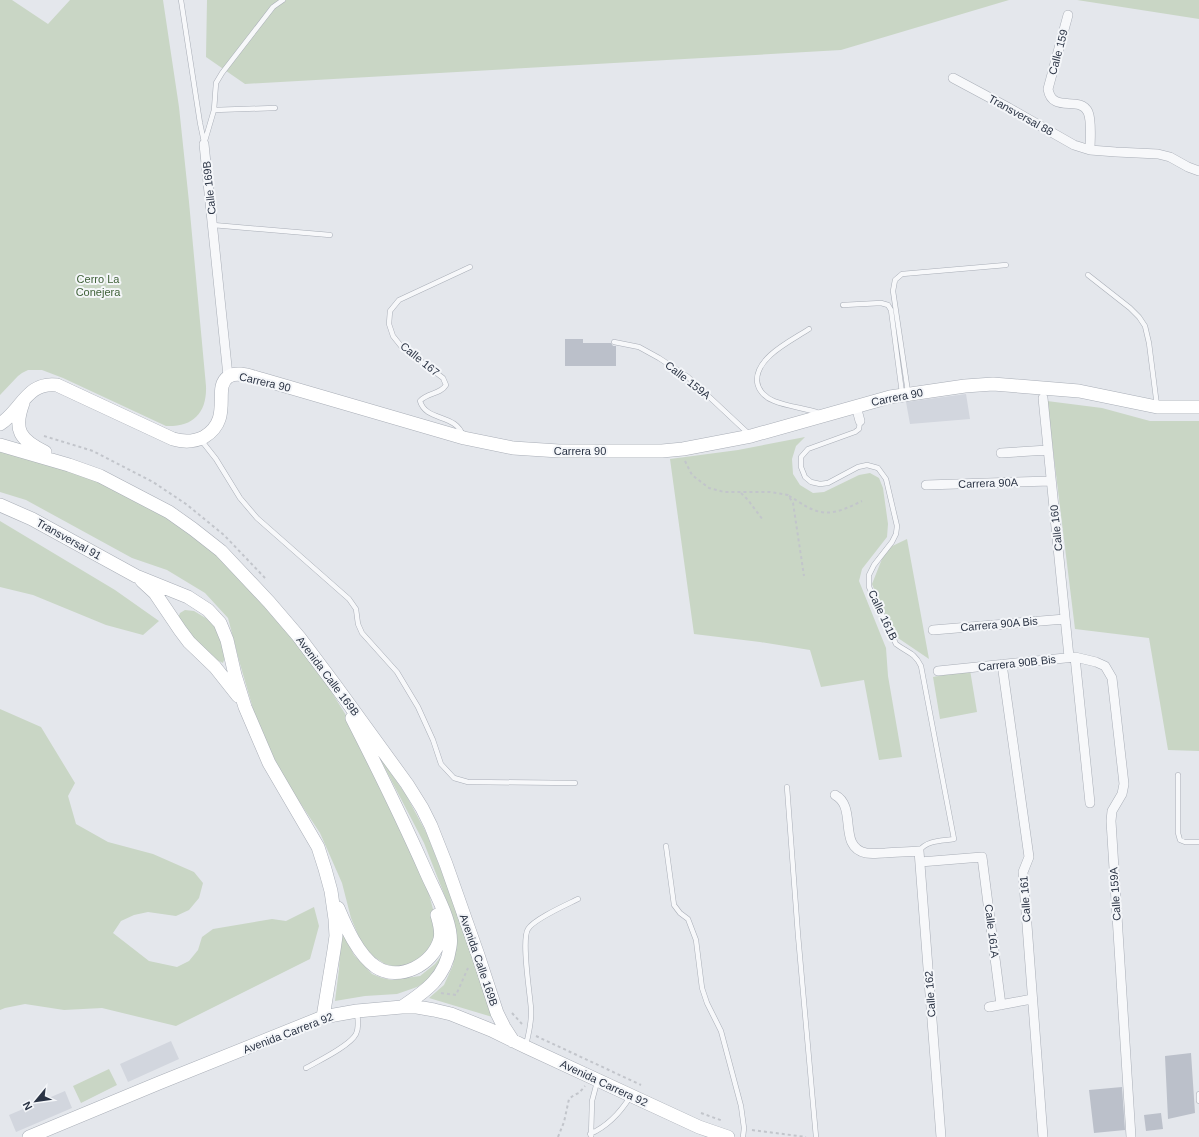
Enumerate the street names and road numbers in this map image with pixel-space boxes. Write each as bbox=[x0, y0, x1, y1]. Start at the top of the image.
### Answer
street label: Calle 159 bbox=[1046, 28, 1070, 76]
street label: Transversal 88 bbox=[986, 92, 1056, 138]
street label: Calle 169B bbox=[200, 161, 218, 215]
street label: Calle 167 bbox=[398, 340, 442, 378]
street label: Calle 159A bbox=[663, 359, 713, 402]
street label: Carrera 90 bbox=[238, 370, 292, 394]
street label: Carrera 90 bbox=[870, 386, 924, 408]
street label: Carrera 90 bbox=[554, 445, 606, 457]
street label: Carrera 90A bbox=[958, 476, 1019, 490]
street label: Calle 160 bbox=[1048, 504, 1064, 552]
street label: Transversal 91 bbox=[34, 516, 104, 562]
street label: Calle 161B bbox=[866, 588, 900, 642]
street label: Carrera 90A Bis bbox=[960, 615, 1039, 633]
street label: Avenida Calle 169B bbox=[294, 634, 362, 718]
street label: Carrera 90B Bis bbox=[977, 653, 1057, 673]
street label: Calle 159A bbox=[1107, 866, 1123, 921]
street label: Calle 161 bbox=[1017, 875, 1033, 923]
street label: Calle 161A bbox=[983, 904, 1001, 959]
street label: Avenida Calle 169B bbox=[458, 912, 500, 1008]
street label: Calle 162 bbox=[922, 970, 938, 1018]
street label: Avenida Carrera 92 bbox=[241, 1010, 335, 1056]
street label: Avenida Carrera 92 bbox=[558, 1057, 650, 1109]

